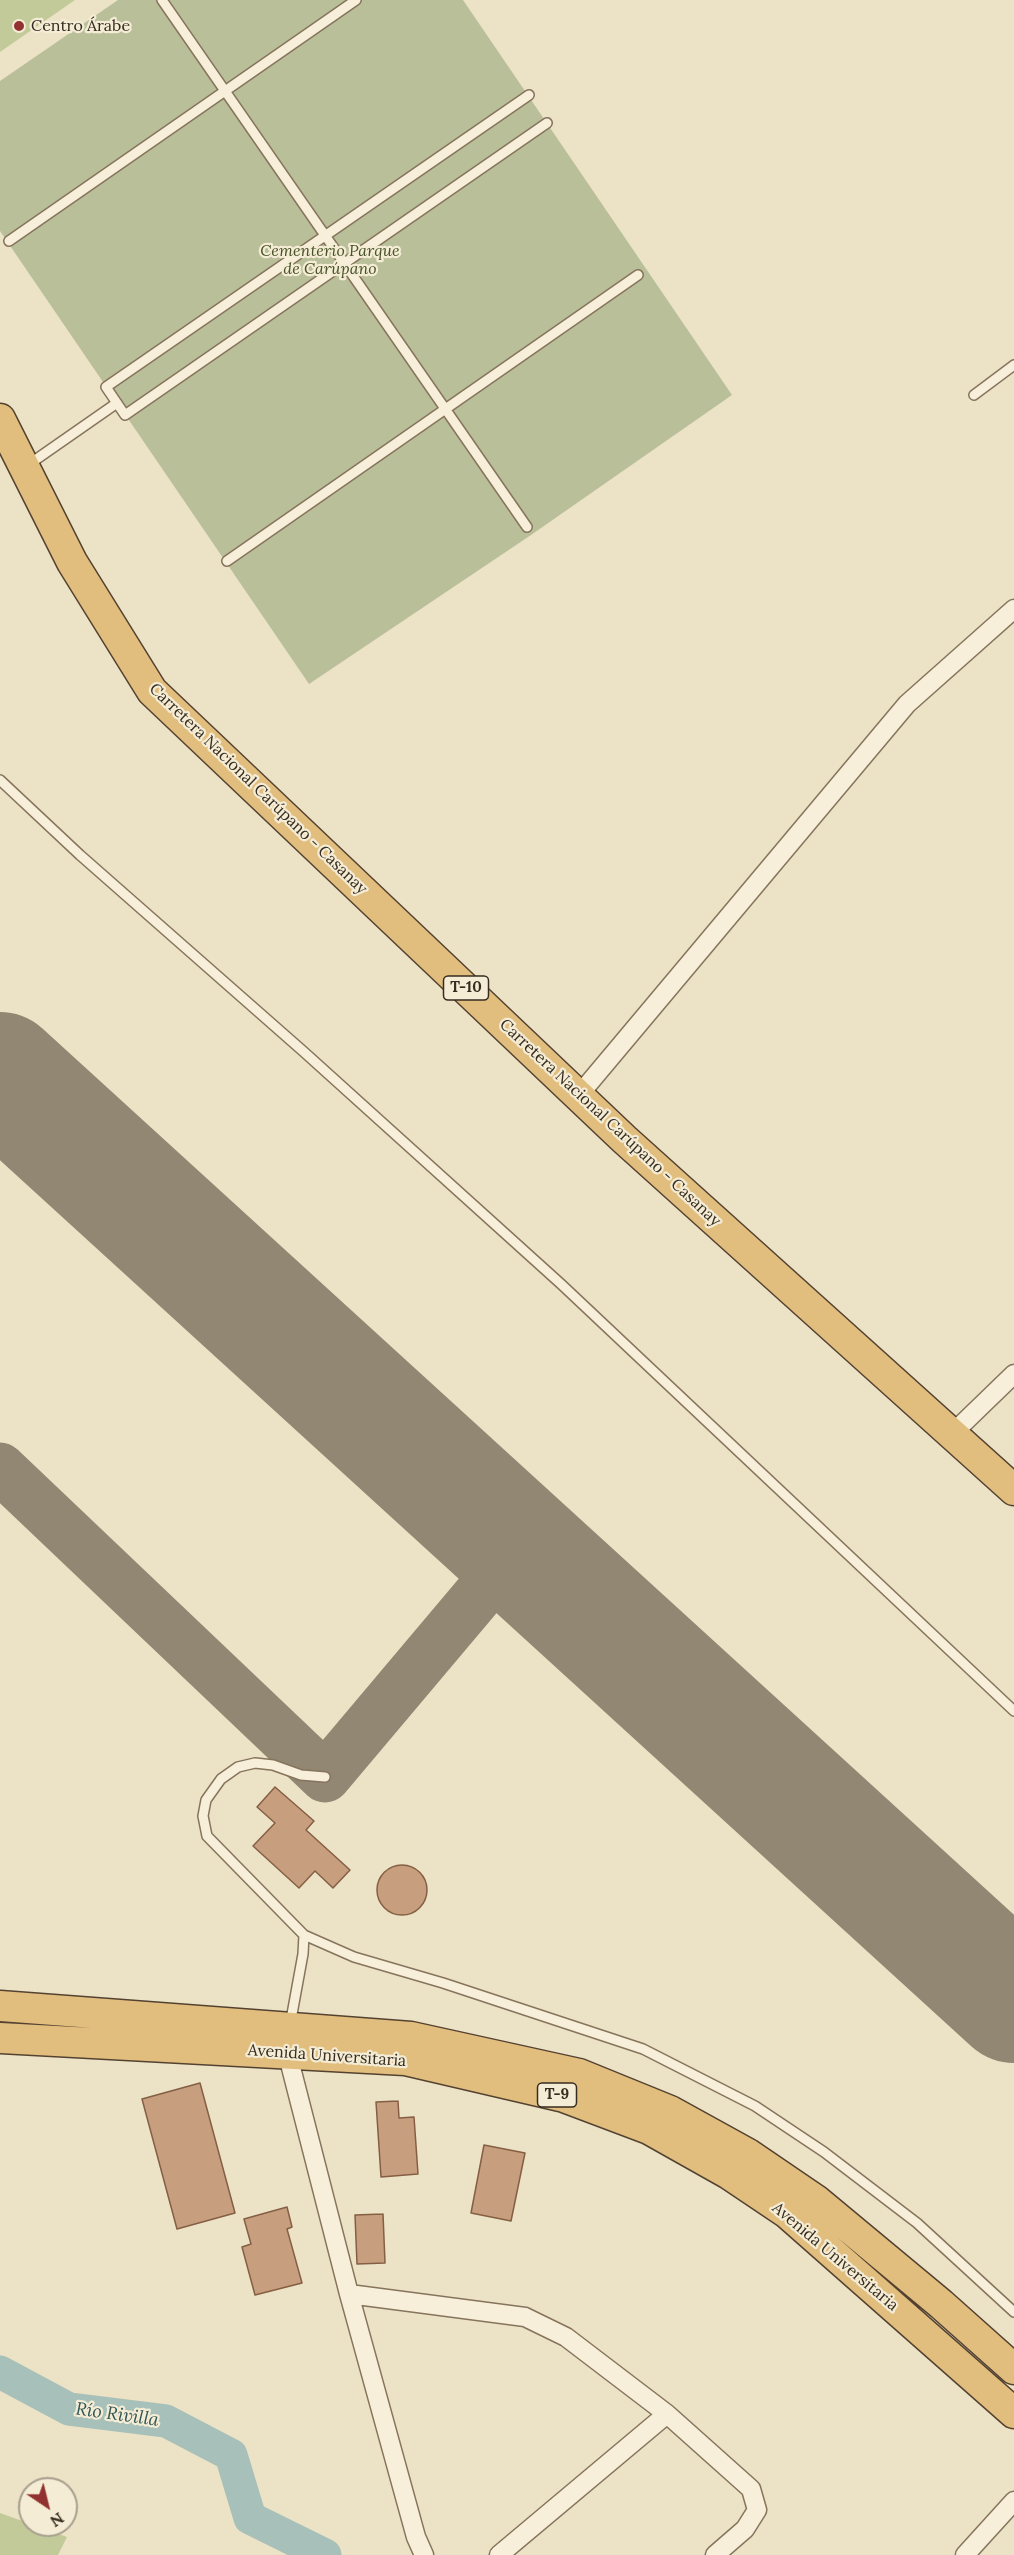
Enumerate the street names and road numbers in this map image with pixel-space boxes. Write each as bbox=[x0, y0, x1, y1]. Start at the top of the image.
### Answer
street label: Carretera Nacional Carúpano - Casanay bbox=[145, 679, 371, 899]
road number: T-10 bbox=[444, 976, 488, 1000]
street label: Carretera Nacional Carúpano - Casanay bbox=[495, 1015, 725, 1231]
street label: Avenida Universitaria bbox=[247, 2041, 407, 2071]
road number: T-9 bbox=[538, 2083, 576, 2107]
street label: Avenida Universitaria bbox=[768, 2199, 902, 2315]

